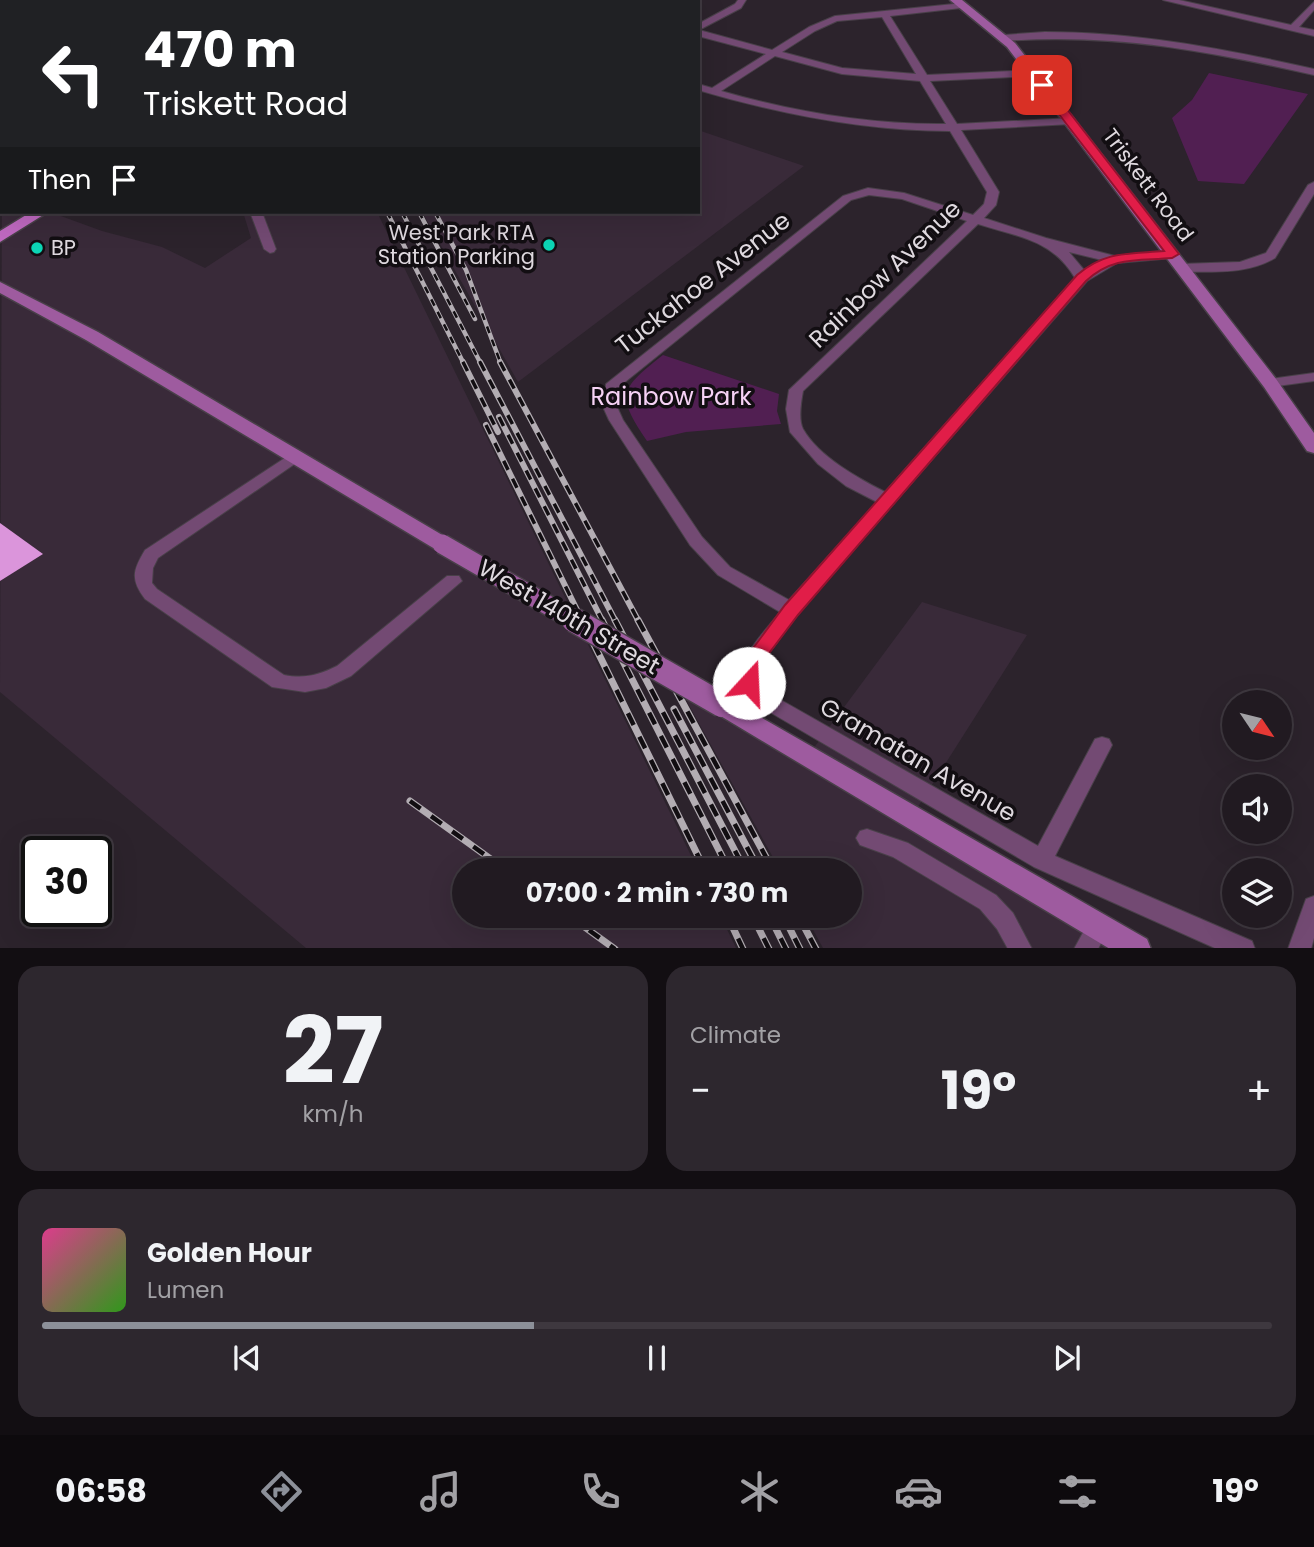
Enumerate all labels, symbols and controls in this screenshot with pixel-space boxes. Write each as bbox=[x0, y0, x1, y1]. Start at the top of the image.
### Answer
text: 470 m bbox=[143, 16, 297, 84]
icon: left bbox=[28, 28, 119, 119]
pin bbox=[1012, 55, 1072, 115]
icon: arrive bbox=[1023, 66, 1061, 104]
text: Triskett Road bbox=[143, 81, 348, 126]
street label: Triskett Road bbox=[1096, 122, 1200, 247]
icon: arrive bbox=[105, 161, 143, 199]
text: Then bbox=[28, 162, 91, 198]
street label: Rainbow Avenue bbox=[801, 192, 968, 355]
street label: Tuckahoe Avenue bbox=[608, 204, 797, 361]
place label: West Park RTA Station Parking bbox=[378, 218, 535, 271]
place label: BP bbox=[51, 233, 76, 262]
marker: West Park RTA Station Parking bbox=[541, 237, 557, 253]
marker: BP bbox=[29, 240, 45, 256]
park label: Rainbow Park bbox=[590, 380, 752, 413]
street label: West 140th Street bbox=[472, 551, 666, 682]
position arrow bbox=[712, 646, 786, 720]
street label: Gramatan Avenue bbox=[814, 690, 1022, 829]
north arrow bbox=[1222, 690, 1292, 760]
map controls bbox=[1222, 690, 1292, 928]
button: sound bbox=[1222, 774, 1292, 844]
speed limit sign: 30 bbox=[21, 836, 112, 927]
button: layers bbox=[1222, 858, 1292, 928]
text: 07:00 · 2 min · 730 m bbox=[526, 875, 788, 911]
text: 27 bbox=[283, 987, 383, 1115]
text: Climate bbox=[690, 1019, 781, 1051]
text: 19° bbox=[941, 1054, 1016, 1127]
text: − bbox=[690, 1064, 711, 1117]
text: + bbox=[1246, 1064, 1272, 1117]
text: km/h bbox=[302, 1098, 364, 1130]
text: Golden Hour bbox=[147, 1235, 312, 1271]
text: Lumen bbox=[147, 1274, 224, 1306]
icon: previous bbox=[228, 1339, 266, 1377]
icon: pause bbox=[638, 1339, 676, 1377]
icon: next bbox=[1048, 1339, 1086, 1377]
icon: directions bbox=[257, 1467, 306, 1516]
icon: music bbox=[416, 1467, 465, 1516]
icon: phone bbox=[576, 1467, 625, 1516]
icon: climate bbox=[735, 1467, 784, 1516]
icon: car bbox=[894, 1467, 943, 1516]
icon: filters bbox=[1053, 1467, 1102, 1516]
text: 06:58 bbox=[55, 1468, 147, 1513]
text: 19° bbox=[1212, 1468, 1259, 1513]

